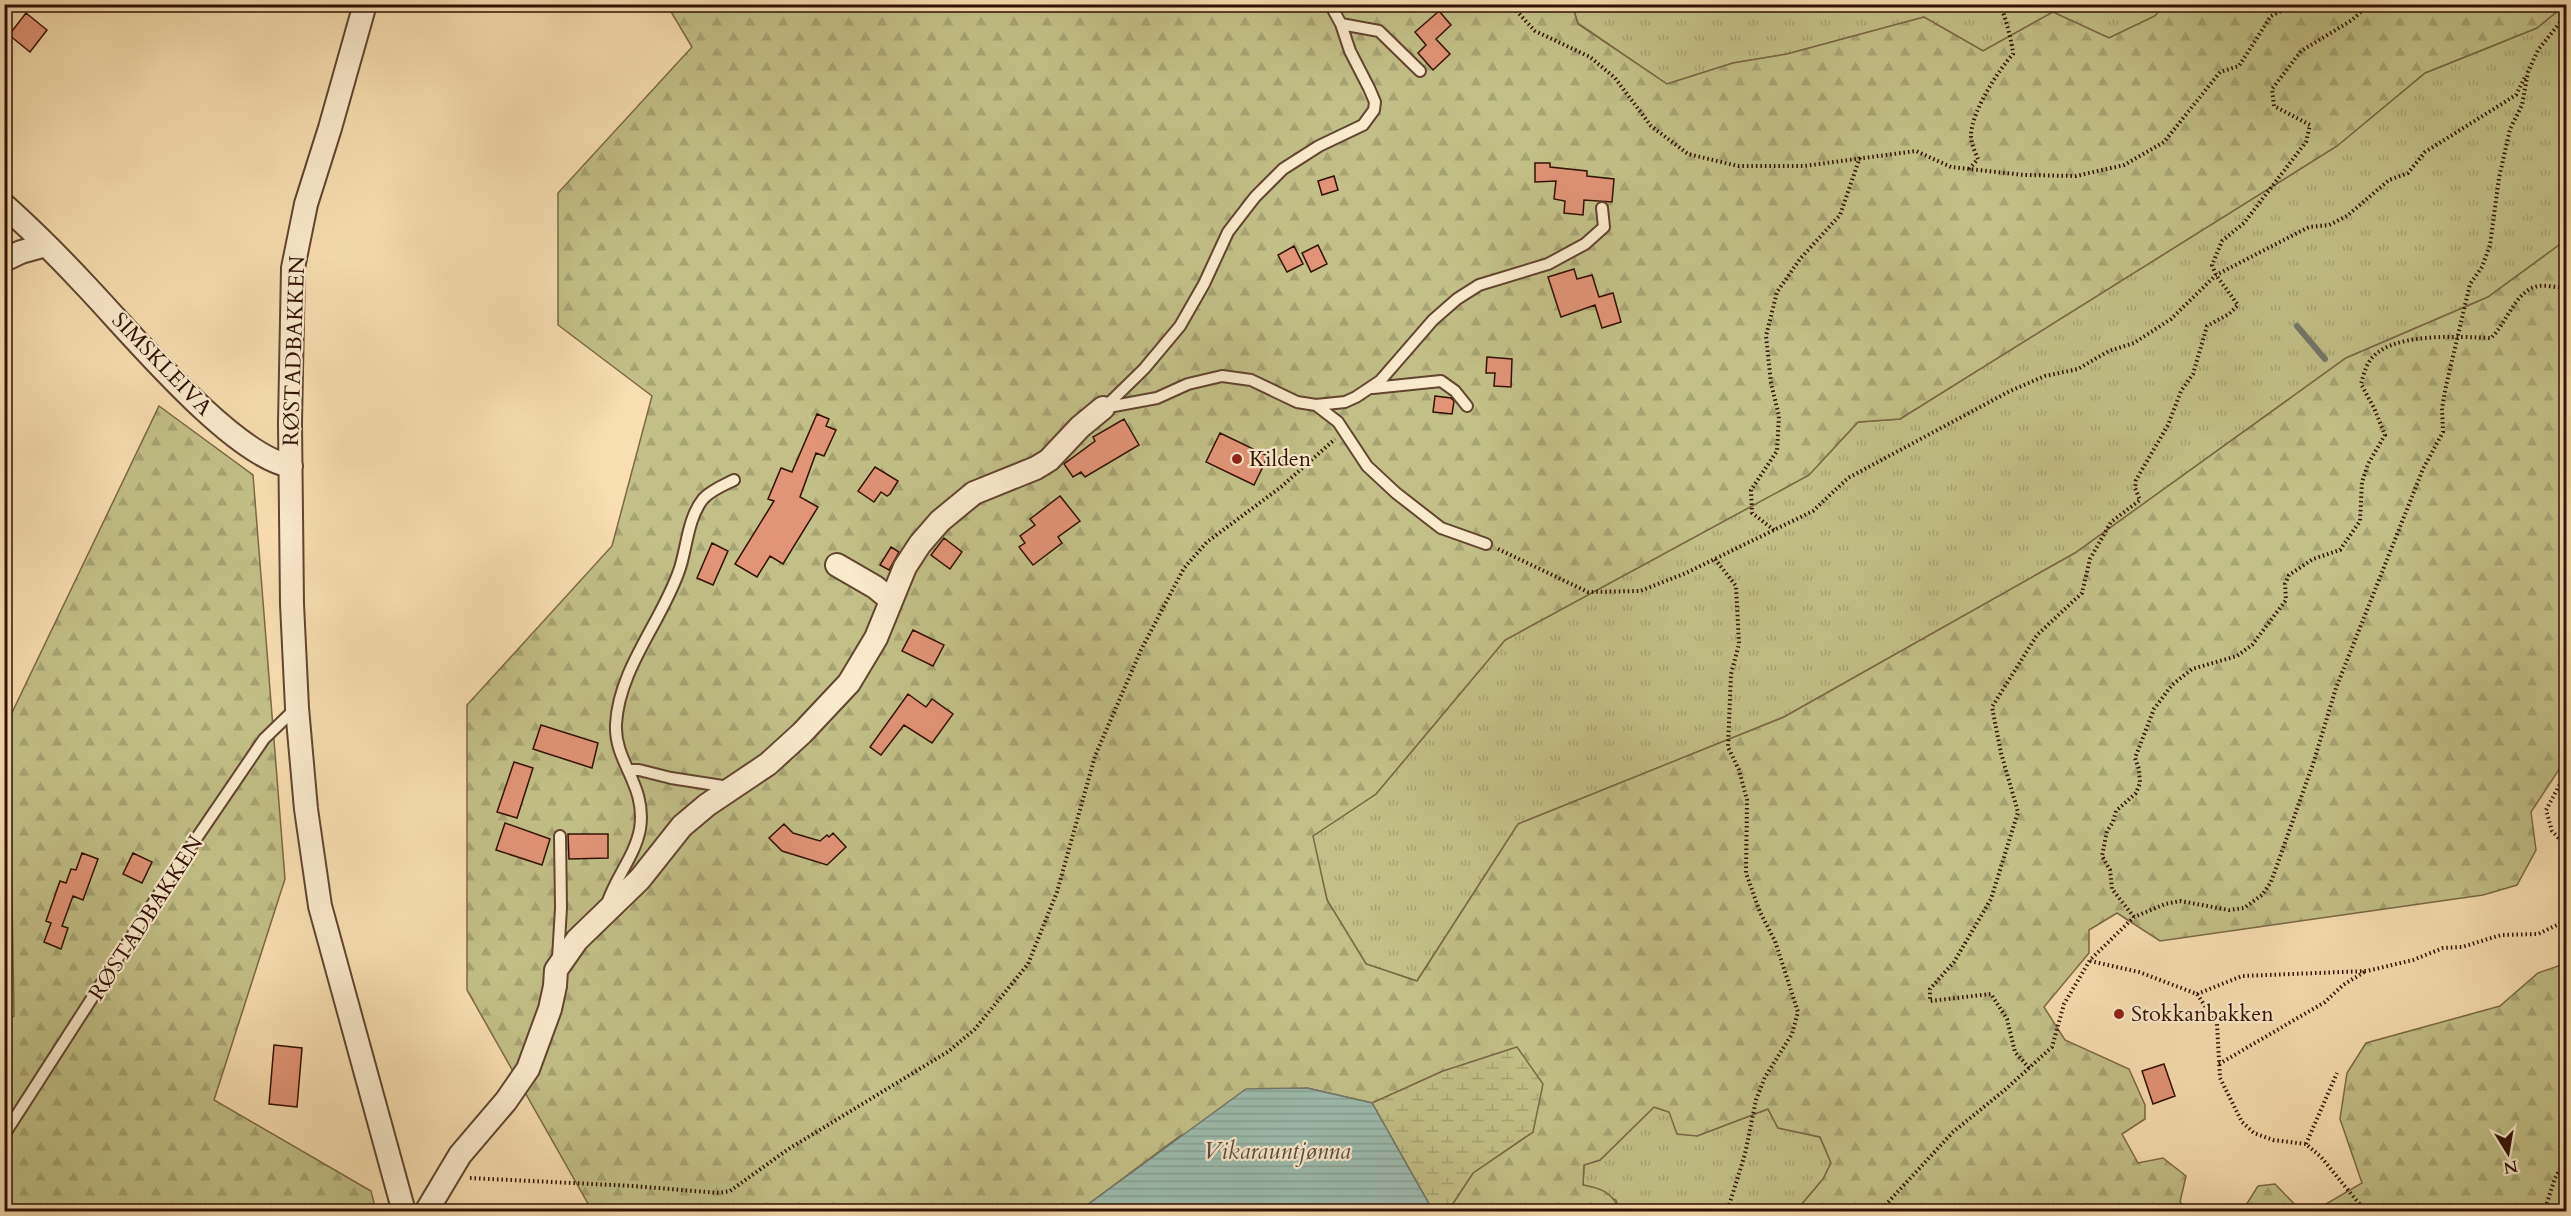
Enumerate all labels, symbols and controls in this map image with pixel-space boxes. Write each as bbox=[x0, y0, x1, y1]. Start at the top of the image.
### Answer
street label: RØSTADBAKKEN bbox=[276, 255, 312, 447]
street label: SIMSKLEIVA bbox=[105, 306, 219, 422]
place label: Kilden bbox=[1249, 444, 1312, 474]
marker: Kilden bbox=[1230, 452, 1244, 466]
street label: RØSTADBAKKEN bbox=[82, 830, 211, 1006]
place label: Stokkanbakken bbox=[2131, 999, 2274, 1029]
marker: Stokkanbakken bbox=[2112, 1007, 2126, 1021]
north arrow bbox=[2478, 1123, 2538, 1183]
water label: Vikarauntjønna bbox=[1203, 1135, 1351, 1168]
text: N bbox=[2502, 1155, 2520, 1179]

